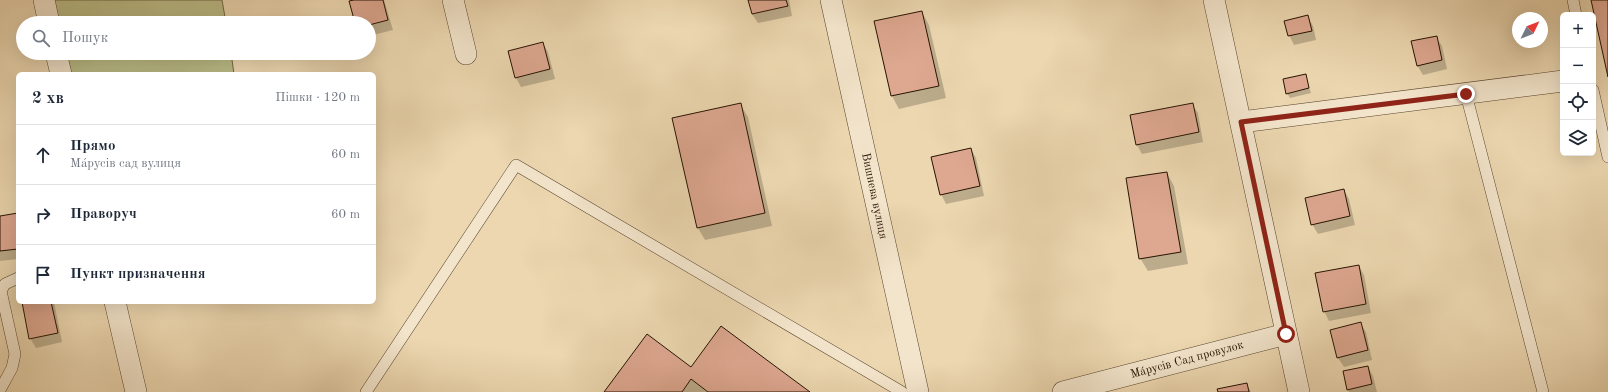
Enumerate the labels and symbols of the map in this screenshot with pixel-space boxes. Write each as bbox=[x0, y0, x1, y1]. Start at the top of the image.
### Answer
north arrow bbox=[1512, 12, 1548, 48]
route end bbox=[1457, 85, 1475, 103]
street label: Вишнева вулиця bbox=[859, 152, 889, 240]
route start bbox=[1277, 325, 1295, 343]
street label: Мáрусів Сад провулок bbox=[1129, 338, 1245, 381]

